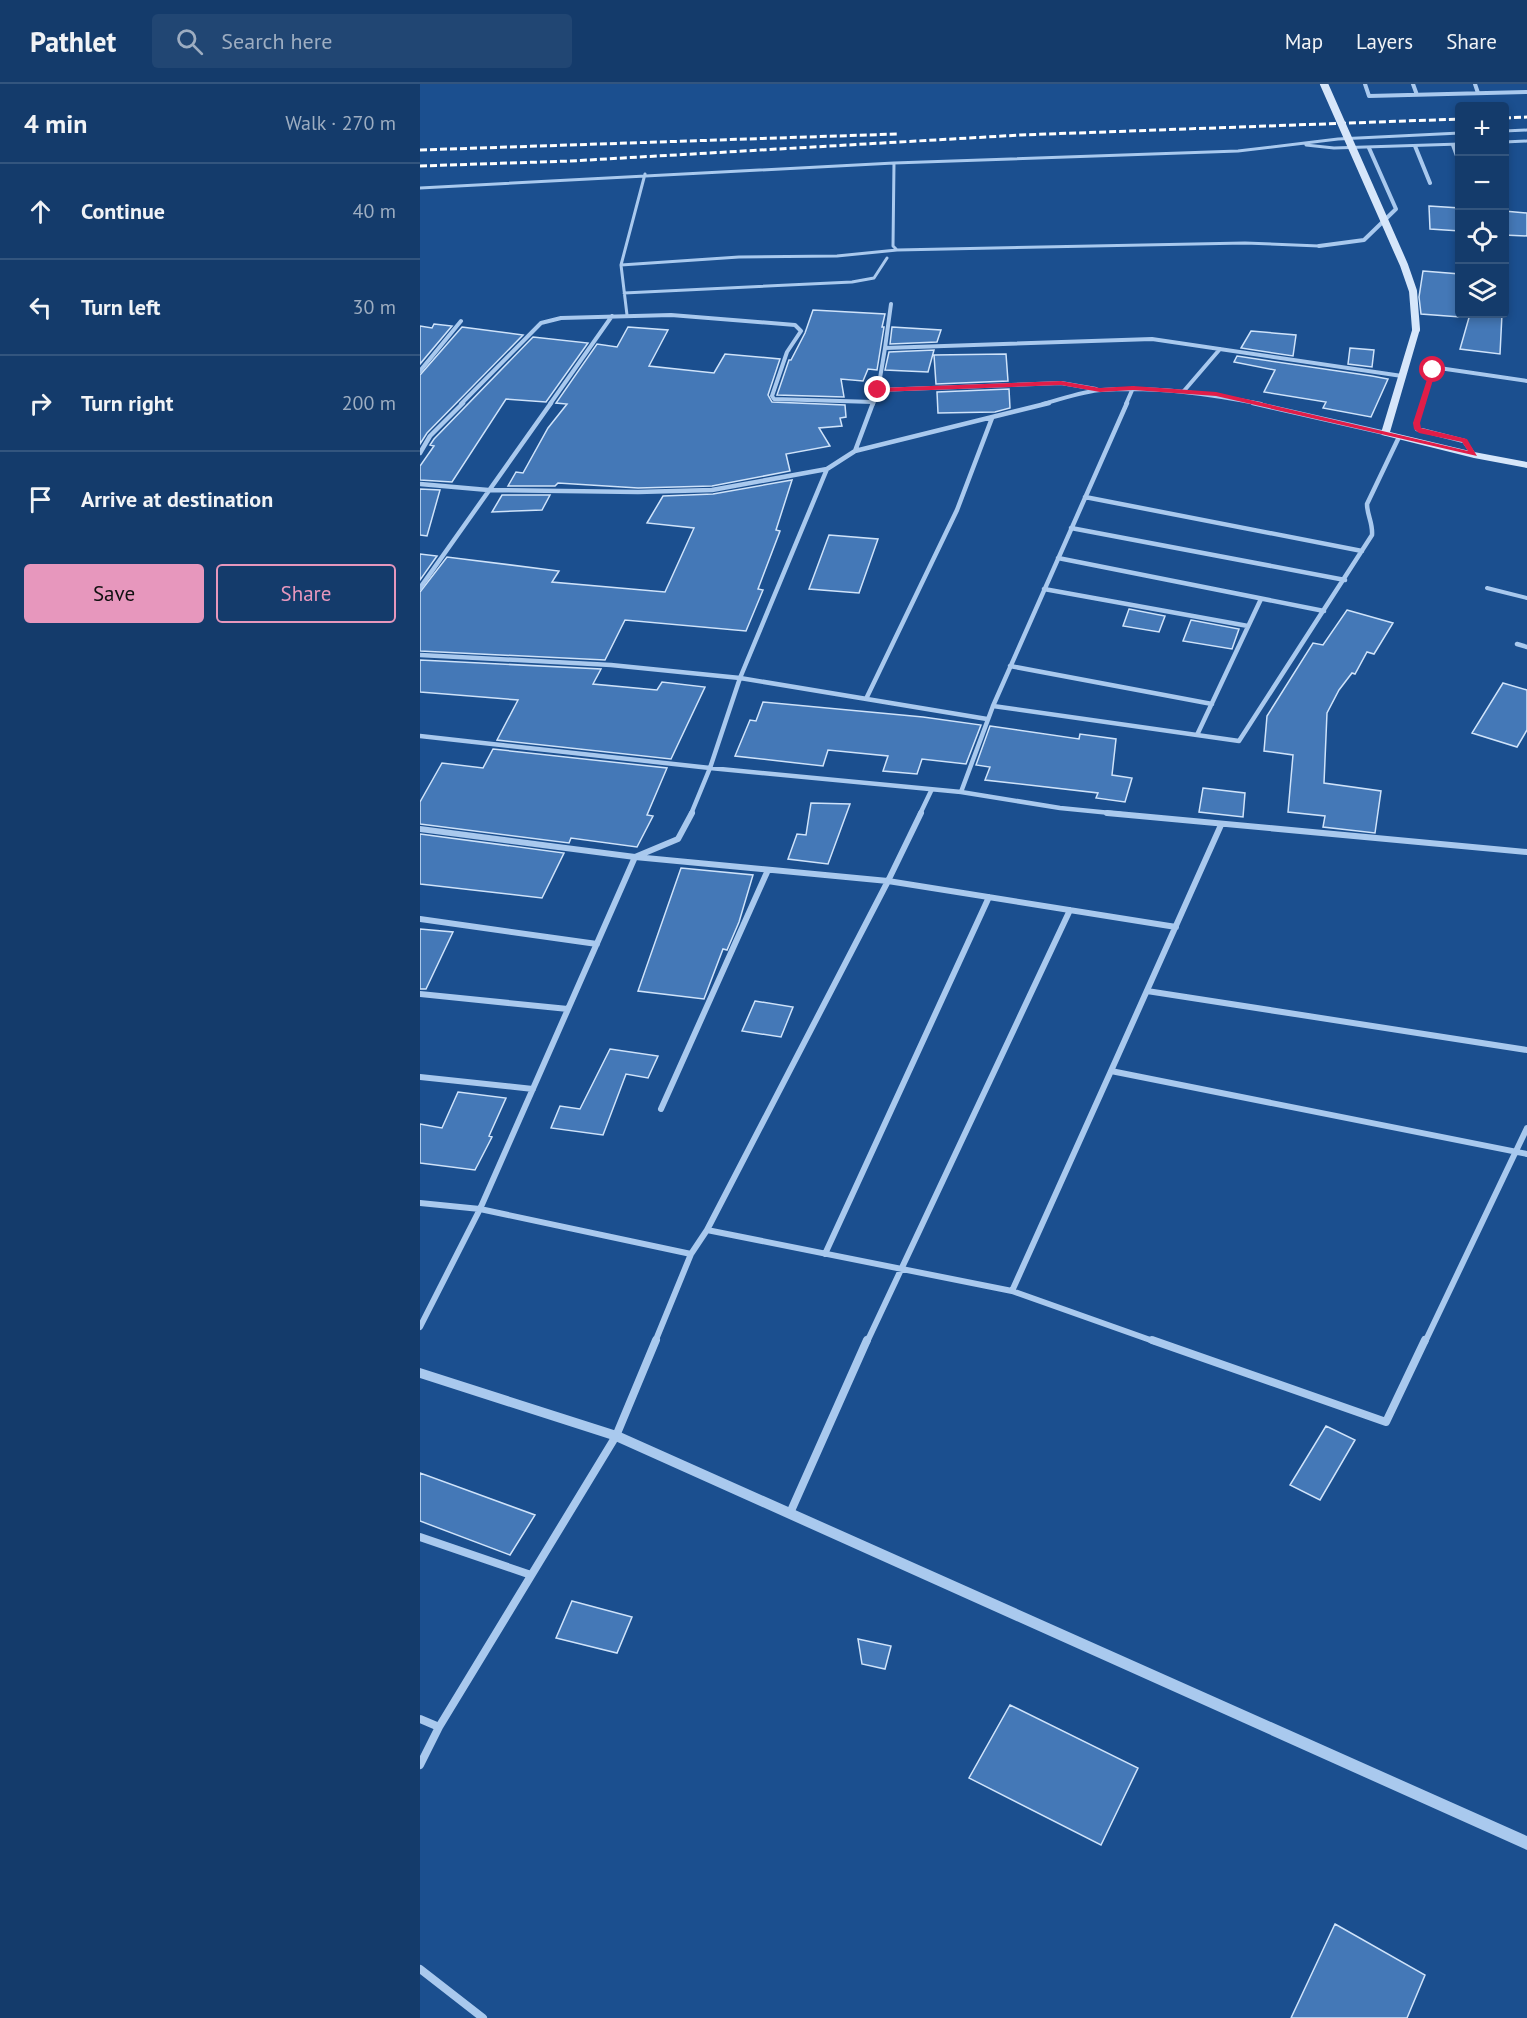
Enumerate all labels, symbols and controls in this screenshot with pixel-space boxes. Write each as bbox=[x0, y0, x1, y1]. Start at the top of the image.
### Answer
search box bbox=[152, 14, 572, 68]
text: Pathlet bbox=[30, 23, 116, 60]
icon: search bbox=[173, 25, 206, 58]
text: Search here bbox=[221, 27, 332, 55]
text: Map bbox=[1285, 28, 1323, 55]
text: Layers bbox=[1356, 28, 1413, 55]
text: Share bbox=[1446, 28, 1497, 55]
map controls bbox=[1455, 102, 1509, 318]
button: + bbox=[1455, 102, 1509, 156]
text: 4 min bbox=[24, 107, 87, 140]
text: Walk · 270 m bbox=[285, 110, 396, 136]
button: − bbox=[1455, 156, 1509, 210]
icon: ahead bbox=[24, 195, 57, 228]
text: Continue bbox=[81, 197, 165, 225]
text: 40 m bbox=[353, 198, 396, 224]
button: locate bbox=[1455, 210, 1509, 264]
button: layers bbox=[1455, 264, 1509, 318]
icon: left bbox=[24, 291, 57, 324]
text: Turn left bbox=[81, 293, 161, 321]
text: 30 m bbox=[353, 294, 396, 320]
route start bbox=[1419, 356, 1445, 382]
route end bbox=[864, 376, 890, 402]
icon: right bbox=[24, 387, 57, 420]
text: Turn right bbox=[81, 389, 173, 417]
text: 200 m bbox=[342, 390, 396, 416]
icon: arrive bbox=[24, 483, 57, 516]
text: Arrive at destination bbox=[81, 485, 273, 513]
button: Save bbox=[24, 564, 204, 623]
button: Share bbox=[216, 564, 396, 623]

